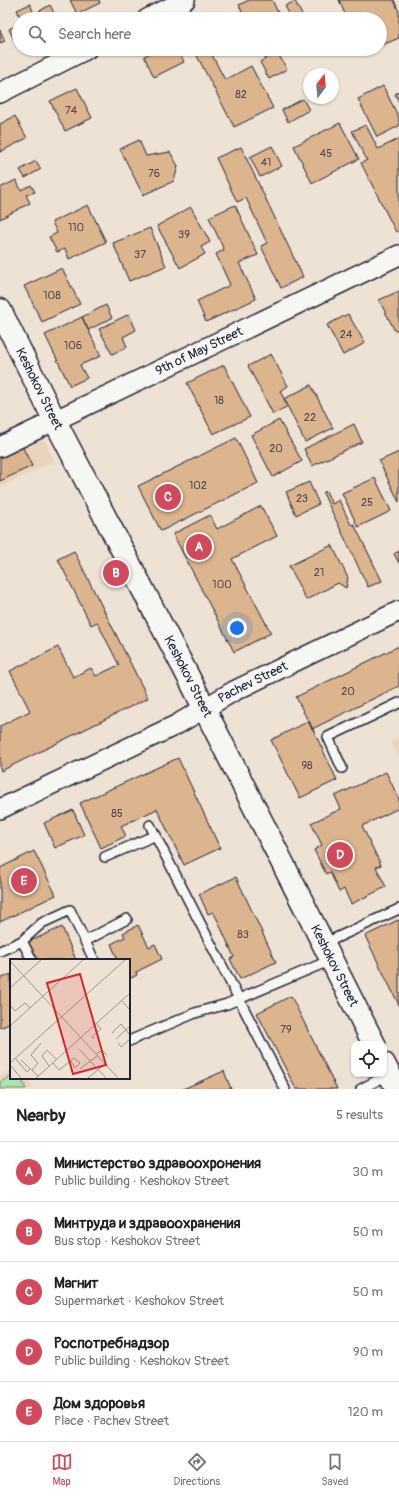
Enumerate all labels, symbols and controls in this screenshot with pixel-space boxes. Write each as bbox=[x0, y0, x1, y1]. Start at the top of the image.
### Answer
search box bbox=[12, 12, 387, 56]
icon: search bbox=[26, 23, 48, 45]
text: Search here bbox=[58, 25, 131, 44]
north arrow bbox=[303, 68, 339, 104]
house number: 82 bbox=[235, 88, 247, 101]
house number: 74 bbox=[65, 104, 78, 117]
house number: 45 bbox=[320, 147, 332, 160]
house number: 41 bbox=[261, 156, 271, 169]
house number: 76 bbox=[148, 167, 160, 180]
house number: 110 bbox=[68, 221, 84, 234]
house number: 39 bbox=[178, 228, 190, 241]
house number: 37 bbox=[134, 248, 146, 261]
house number: 108 bbox=[43, 289, 61, 302]
street label: 9th of May Street bbox=[153, 323, 246, 379]
house number: 24 bbox=[340, 328, 353, 341]
house number: 106 bbox=[64, 339, 82, 352]
street label: Keshokov Street bbox=[12, 345, 67, 433]
house number: 18 bbox=[214, 394, 224, 407]
house number: 22 bbox=[304, 411, 316, 424]
house number: 20 bbox=[269, 442, 283, 455]
house number: 102 bbox=[189, 479, 207, 492]
pin: C bbox=[155, 482, 181, 512]
house number: 23 bbox=[296, 492, 308, 505]
house number: 25 bbox=[361, 496, 373, 509]
pin: A bbox=[186, 532, 212, 562]
pin: B bbox=[103, 558, 129, 588]
house number: 21 bbox=[314, 566, 324, 579]
house number: 100 bbox=[212, 578, 232, 591]
your location bbox=[227, 618, 247, 638]
street label: Keshokov Street bbox=[160, 633, 216, 721]
street label: Pachev Street bbox=[215, 658, 291, 707]
house number: 20 bbox=[341, 685, 355, 698]
house number: 98 bbox=[301, 759, 313, 772]
house number: 85 bbox=[111, 807, 123, 820]
pin: D bbox=[327, 840, 353, 870]
pin: E bbox=[11, 866, 37, 896]
street label: Keshokov Street bbox=[307, 922, 362, 1010]
house number: 83 bbox=[237, 928, 249, 941]
inset map bbox=[10, 959, 130, 1079]
house number: 79 bbox=[280, 1023, 292, 1036]
map controls bbox=[351, 1041, 387, 1077]
button: locate bbox=[351, 1041, 387, 1077]
text: Nearby bbox=[16, 1105, 65, 1126]
text: 5 results bbox=[336, 1107, 383, 1123]
text: Министерство здравоохронения bbox=[54, 1154, 261, 1173]
text: A bbox=[25, 1164, 33, 1180]
text: 30 m bbox=[353, 1164, 383, 1180]
text: Public building · Keshokov Street bbox=[54, 1173, 229, 1189]
text: Минтруда и здравоохранения bbox=[54, 1214, 241, 1233]
text: B bbox=[25, 1224, 33, 1240]
text: 50 m bbox=[353, 1224, 383, 1240]
text: Bus stop · Keshokov Street bbox=[54, 1233, 200, 1249]
text: Магнит bbox=[54, 1274, 99, 1293]
text: C bbox=[25, 1284, 33, 1300]
text: 50 m bbox=[353, 1284, 383, 1300]
text: Supermarket · Keshokov Street bbox=[54, 1293, 224, 1309]
text: Роспотребнадзор bbox=[54, 1334, 169, 1353]
text: D bbox=[25, 1344, 33, 1360]
text: 90 m bbox=[353, 1344, 383, 1360]
text: Public building · Keshokov Street bbox=[54, 1353, 229, 1369]
text: Дом здоровья bbox=[54, 1394, 145, 1413]
text: E bbox=[26, 1404, 32, 1420]
text: 120 m bbox=[347, 1404, 383, 1420]
text: Place · Pachev Street bbox=[54, 1413, 169, 1429]
tab: Map bbox=[51, 1451, 73, 1488]
tab: Directions bbox=[174, 1451, 220, 1488]
tab: Saved bbox=[321, 1451, 348, 1488]

